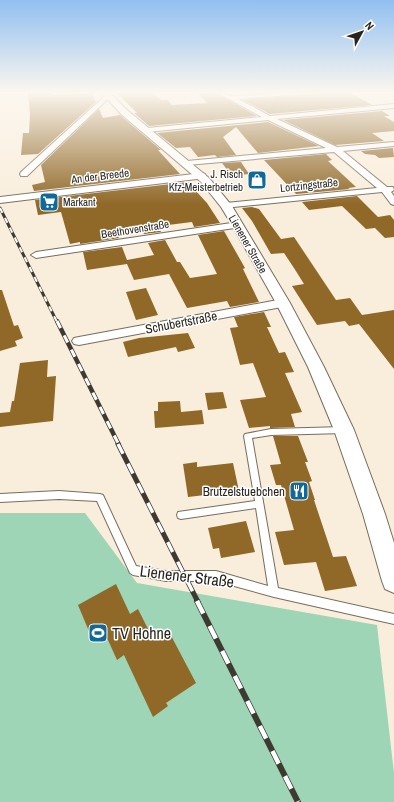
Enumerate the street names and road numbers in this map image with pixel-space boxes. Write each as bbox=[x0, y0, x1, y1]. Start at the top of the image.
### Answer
street label: An der Breede bbox=[69, 166, 130, 187]
street label: Lortzingstraße bbox=[279, 175, 339, 195]
street label: Lienener Straße bbox=[226, 212, 270, 276]
street label: Beethovenstraße bbox=[100, 217, 170, 241]
street label: Schubertstraße bbox=[144, 307, 219, 338]
street label: Lienener Straße bbox=[139, 559, 235, 593]

